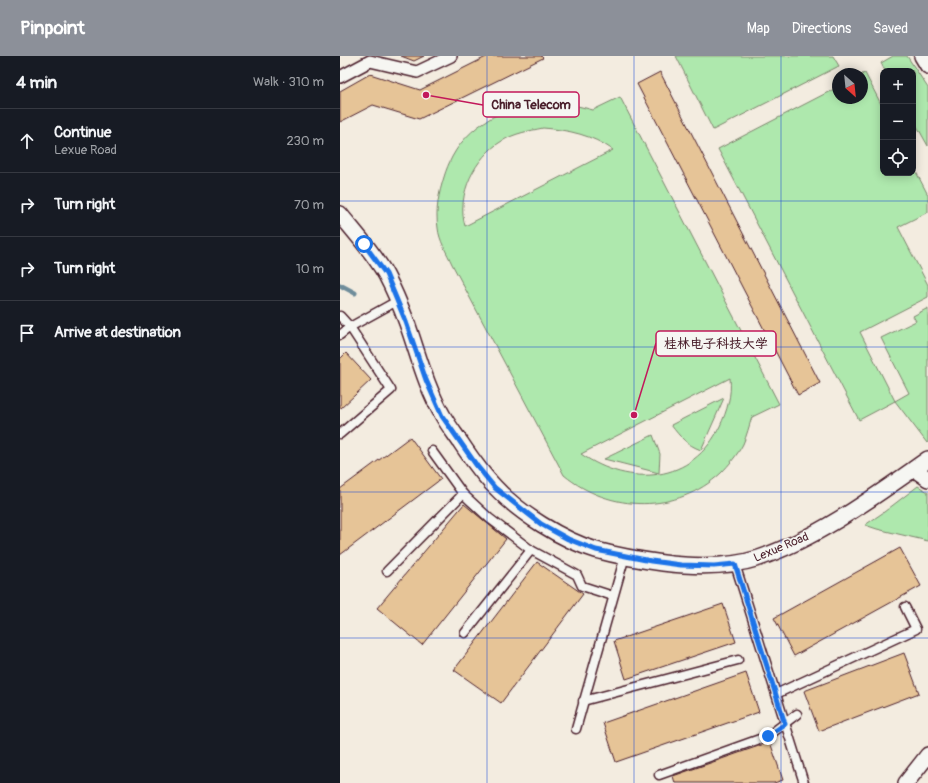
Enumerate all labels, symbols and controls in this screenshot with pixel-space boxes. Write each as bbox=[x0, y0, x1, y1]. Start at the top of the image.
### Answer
text: Pinpoint bbox=[20, 16, 85, 40]
text: Map bbox=[747, 20, 770, 37]
text: Directions bbox=[792, 20, 851, 37]
text: Saved bbox=[873, 20, 908, 37]
north arrow bbox=[832, 68, 868, 104]
map controls bbox=[880, 68, 916, 176]
button: + bbox=[880, 68, 916, 104]
text: 4 min bbox=[16, 72, 57, 93]
text: Walk · 310 m bbox=[253, 74, 324, 90]
callout: China Telecom bbox=[483, 92, 579, 117]
text: China Telecom bbox=[491, 97, 571, 113]
button: − bbox=[880, 104, 916, 140]
text: Continue bbox=[54, 123, 112, 142]
icon: ahead bbox=[16, 130, 38, 152]
text: 230 m bbox=[287, 133, 324, 149]
button: locate bbox=[880, 140, 916, 176]
text: Lexue Road bbox=[54, 142, 117, 158]
icon: right bbox=[16, 194, 38, 216]
text: Turn right bbox=[54, 195, 115, 214]
text: 70 m bbox=[294, 197, 324, 213]
route start bbox=[355, 235, 373, 253]
icon: right bbox=[16, 258, 38, 280]
text: Turn right bbox=[54, 259, 115, 278]
text: 10 m bbox=[296, 261, 324, 277]
icon: arrive bbox=[16, 322, 38, 344]
text: Arrive at destination bbox=[54, 323, 181, 342]
callout: 桂林电子科技大学 bbox=[656, 331, 776, 356]
text: 桂林电子科技大学 bbox=[664, 336, 768, 352]
street label: Lexue Road bbox=[752, 529, 811, 566]
route end bbox=[759, 727, 777, 745]

